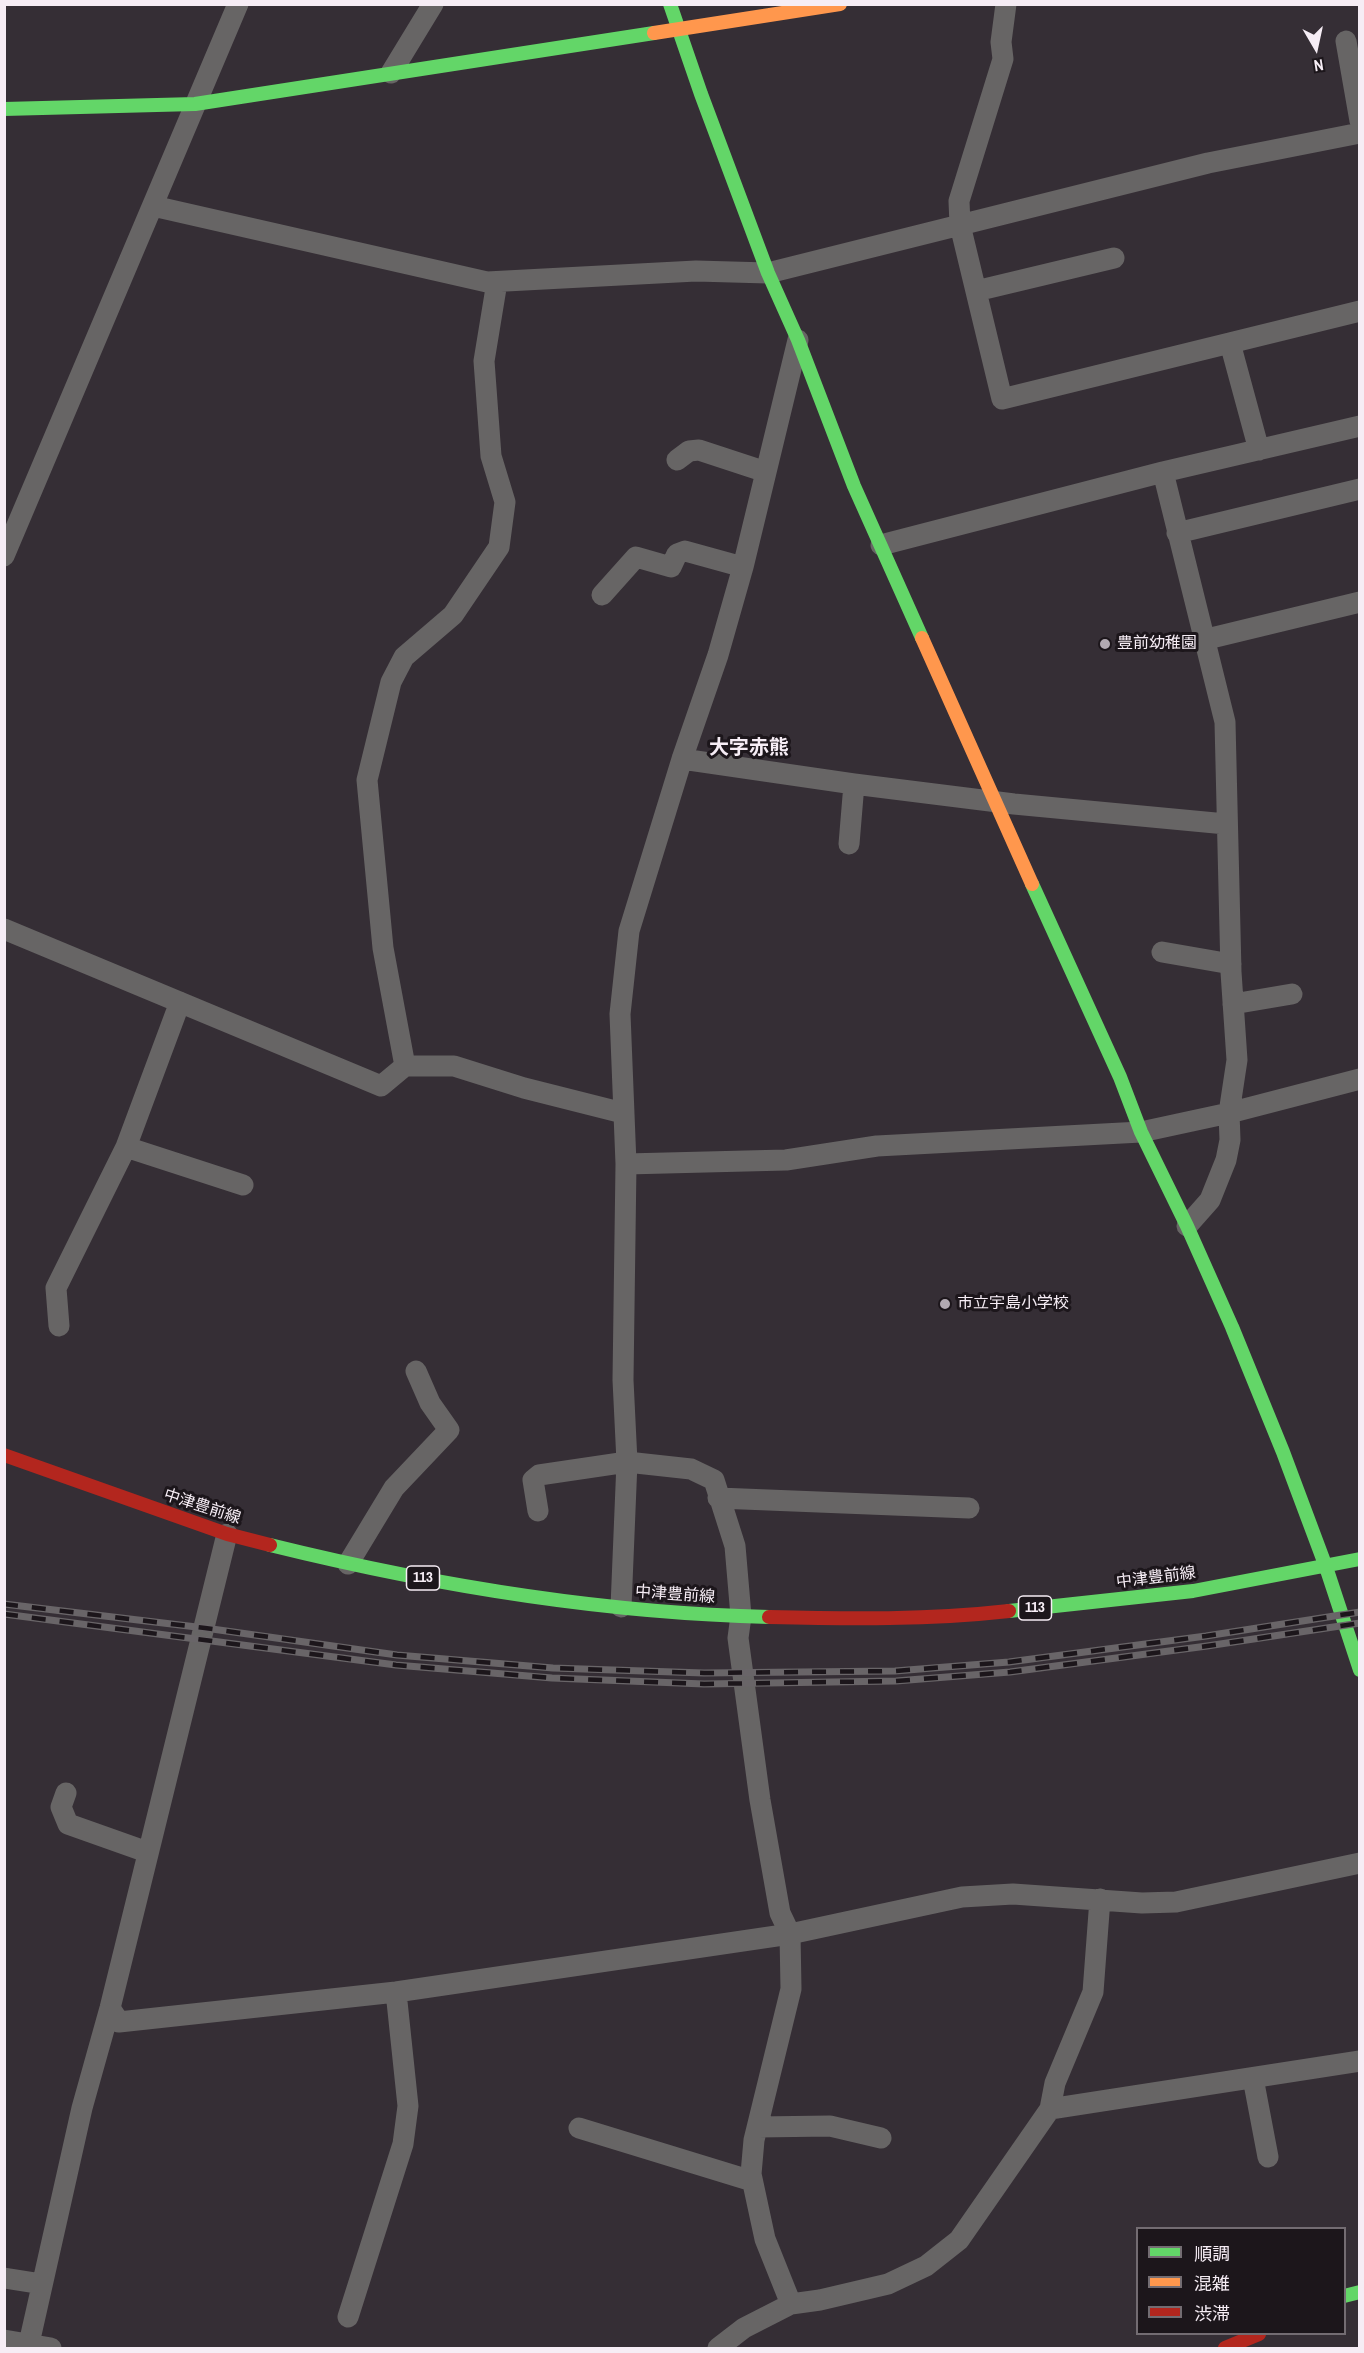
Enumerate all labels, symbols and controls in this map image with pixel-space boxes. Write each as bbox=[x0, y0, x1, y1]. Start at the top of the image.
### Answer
north arrow bbox=[1286, 18, 1346, 78]
text: N bbox=[1312, 54, 1325, 77]
place label: 豊前幼稚園 bbox=[1117, 634, 1197, 654]
marker: 豊前幼稚園 bbox=[1098, 637, 1112, 651]
district label: 大字赤熊 bbox=[709, 737, 789, 761]
place label: 市立宇島小学校 bbox=[957, 1294, 1069, 1314]
marker: 市立宇島小学校 bbox=[938, 1297, 952, 1311]
street label: 中津豊前線 bbox=[161, 1486, 243, 1528]
street label: 中津豊前線 bbox=[1115, 1564, 1197, 1592]
road number: 113 bbox=[406, 1566, 440, 1590]
street label: 中津豊前線 bbox=[634, 1583, 716, 1607]
road number: 113 bbox=[1018, 1596, 1052, 1620]
legend bbox=[1136, 2227, 1346, 2335]
text: 順調 bbox=[1194, 2241, 1230, 2266]
text: 混雑 bbox=[1194, 2271, 1230, 2296]
text: 渋滞 bbox=[1194, 2301, 1230, 2326]

